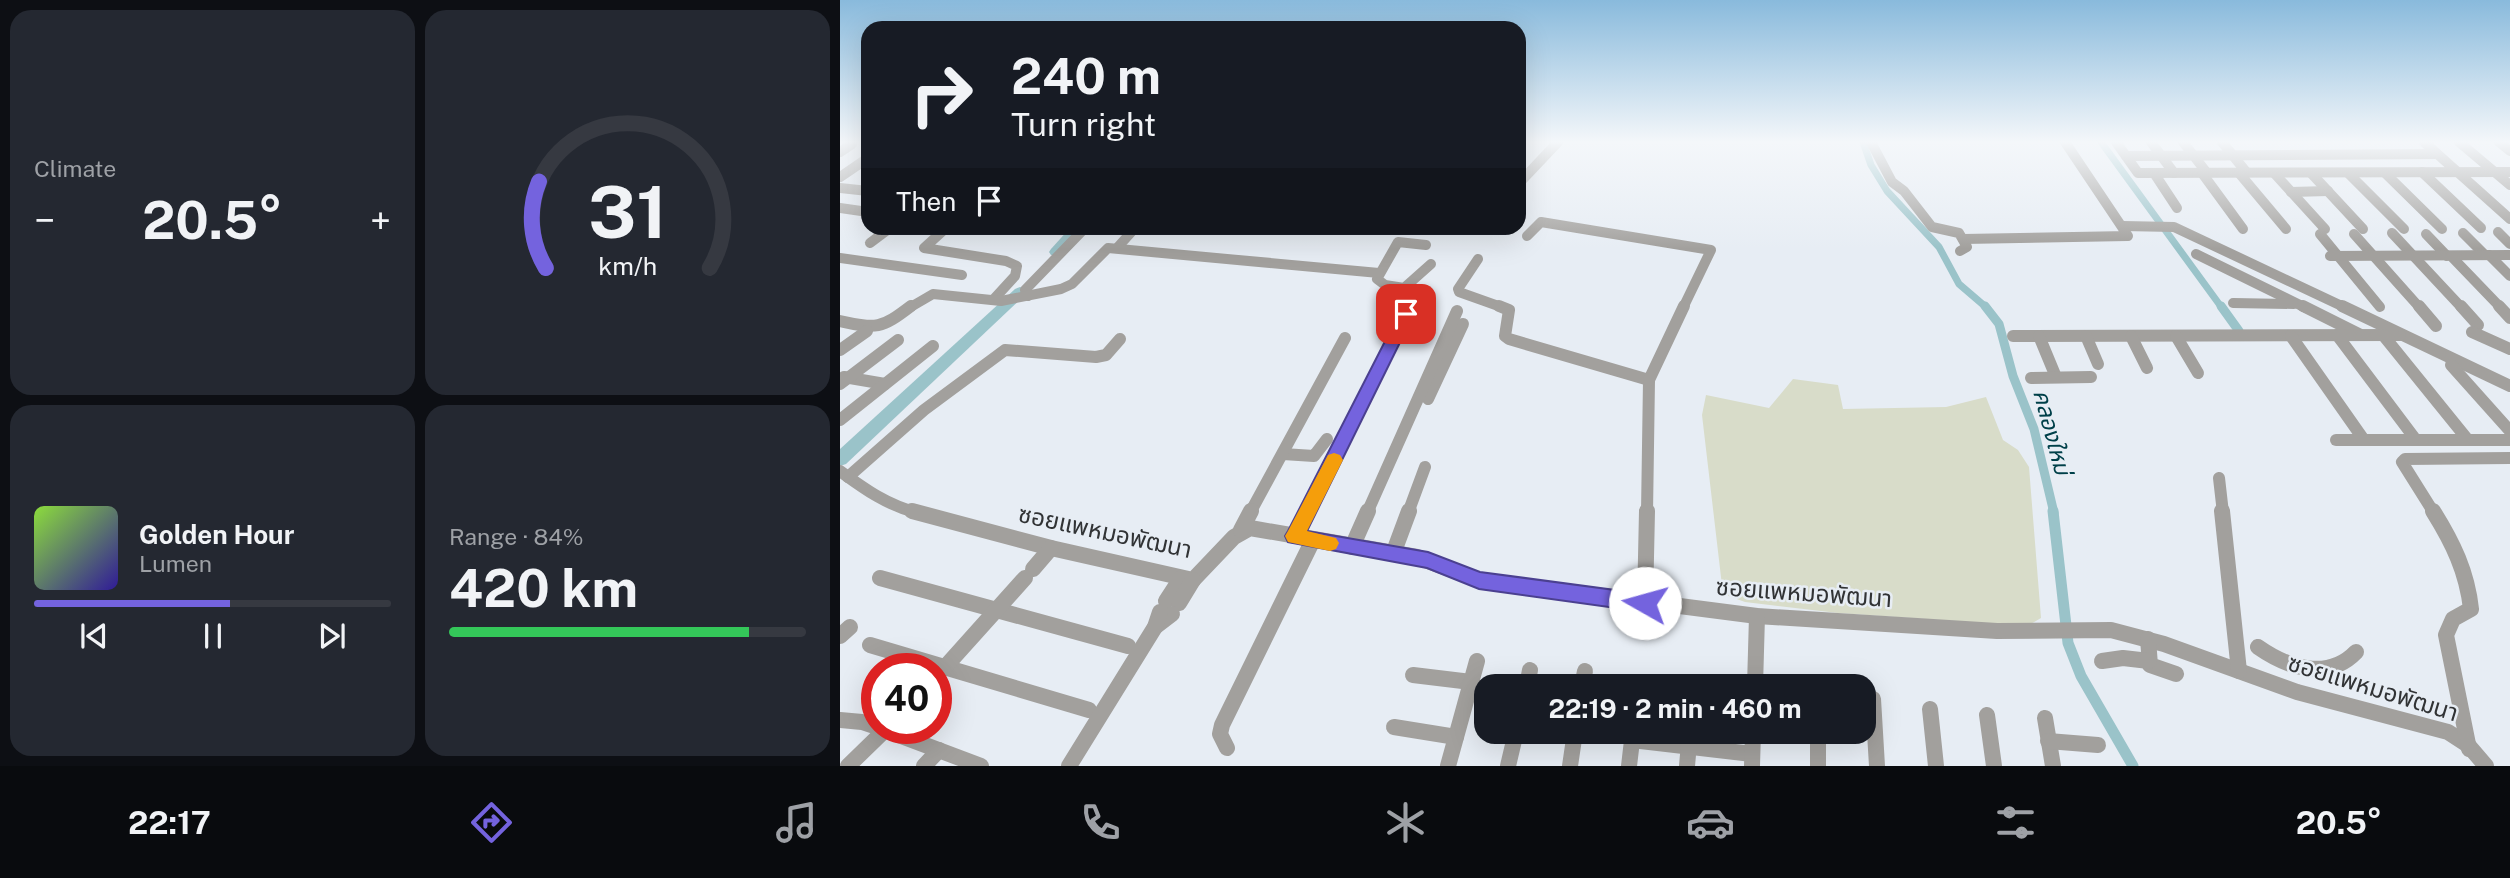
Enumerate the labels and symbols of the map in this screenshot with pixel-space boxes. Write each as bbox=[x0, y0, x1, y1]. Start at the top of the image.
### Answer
pin bbox=[1376, 284, 1436, 344]
water label: คลองใหม่ bbox=[2028, 386, 2078, 480]
street label: ซอยแพหมอพัฒนา bbox=[1016, 499, 1195, 563]
position arrow bbox=[1608, 566, 1682, 640]
street label: ซอยแพหมอพัฒนา bbox=[1715, 572, 1893, 612]
street label: ซอยแพหมอพัฒนา bbox=[2285, 648, 2462, 726]
speed limit sign: 40 bbox=[861, 653, 952, 744]

